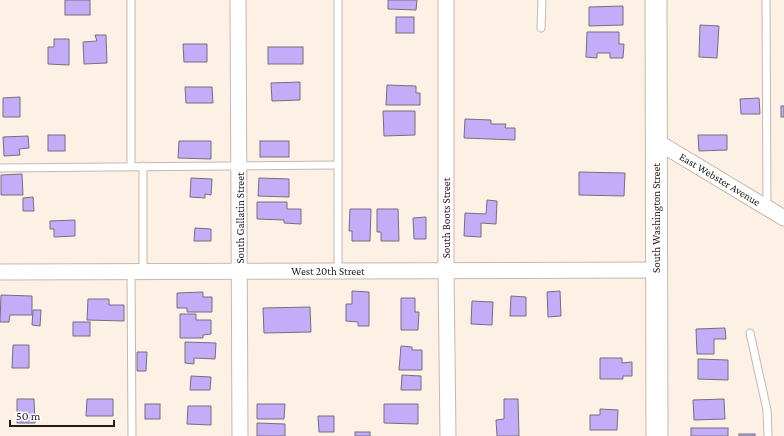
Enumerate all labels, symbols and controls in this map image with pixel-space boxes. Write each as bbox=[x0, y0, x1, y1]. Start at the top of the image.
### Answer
street label: East Webster Avenue bbox=[677, 150, 763, 208]
street label: South Washington Street bbox=[650, 163, 663, 273]
street label: South Gallatin Street bbox=[234, 172, 246, 264]
street label: South Boots Street bbox=[440, 177, 452, 258]
street label: West 20th Street bbox=[291, 265, 365, 277]
scale bar bbox=[10, 402, 114, 428]
text: 50 m bbox=[16, 409, 41, 423]

